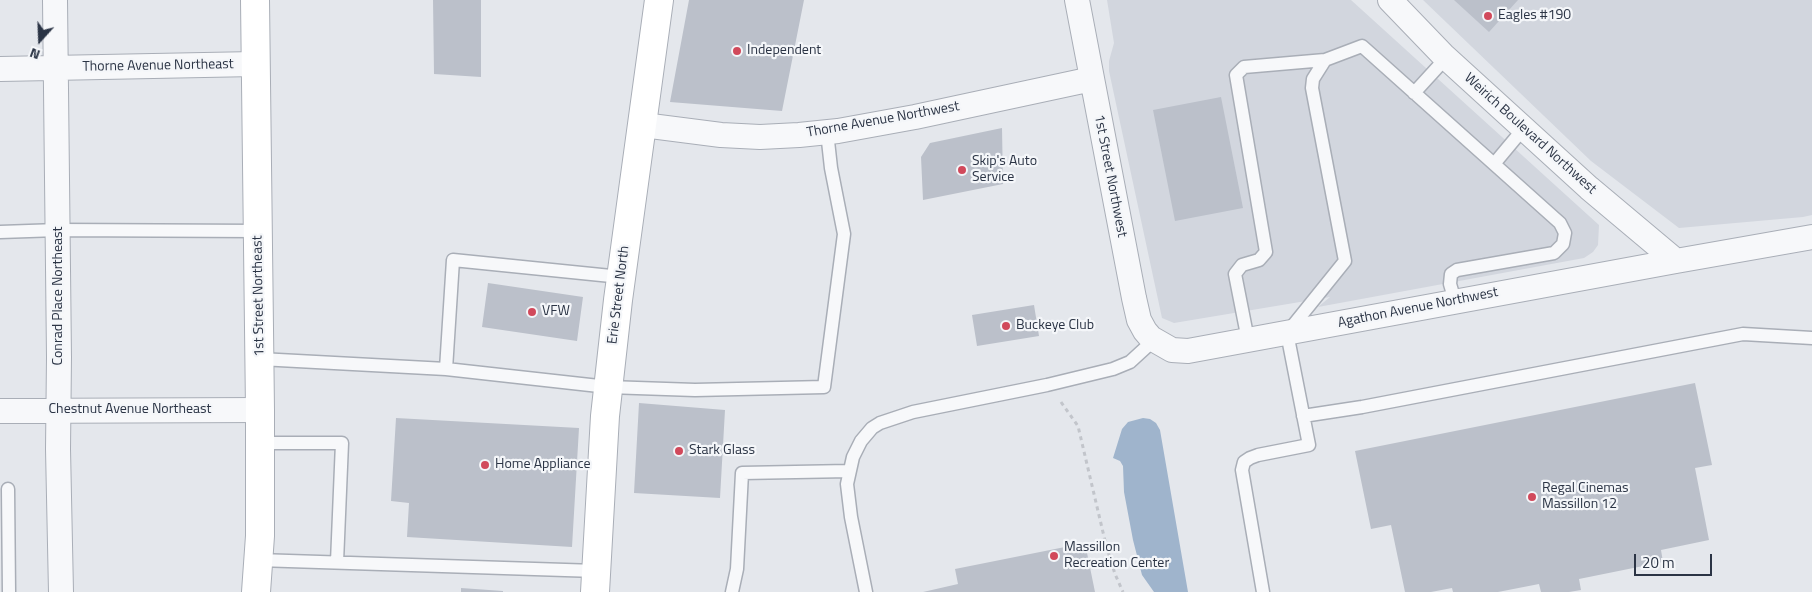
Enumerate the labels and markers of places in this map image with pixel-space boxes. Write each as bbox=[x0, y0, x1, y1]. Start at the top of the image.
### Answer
place label: Eagles #190 bbox=[1498, 8, 1571, 24]
marker: Eagles #190 bbox=[1482, 10, 1494, 22]
place label: Independent bbox=[747, 43, 821, 59]
marker: Independent bbox=[731, 45, 743, 57]
place label: Skip's Auto Service bbox=[972, 154, 1037, 186]
marker: Skip's Auto Service bbox=[956, 164, 968, 176]
place label: VFW bbox=[542, 304, 570, 320]
marker: VFW bbox=[526, 306, 538, 318]
place label: Buckeye Club bbox=[1016, 318, 1094, 334]
marker: Buckeye Club bbox=[1000, 320, 1012, 332]
place label: Stark Glass bbox=[689, 443, 755, 459]
marker: Stark Glass bbox=[673, 445, 685, 457]
place label: Home Appliance bbox=[495, 457, 591, 473]
marker: Home Appliance bbox=[479, 459, 491, 471]
place label: Regal Cinemas Massillon 12 bbox=[1542, 481, 1629, 514]
marker: Regal Cinemas Massillon 12 bbox=[1526, 491, 1538, 503]
place label: Massillon Recreation Center bbox=[1064, 540, 1169, 572]
marker: Massillon Recreation Center bbox=[1048, 550, 1060, 562]

